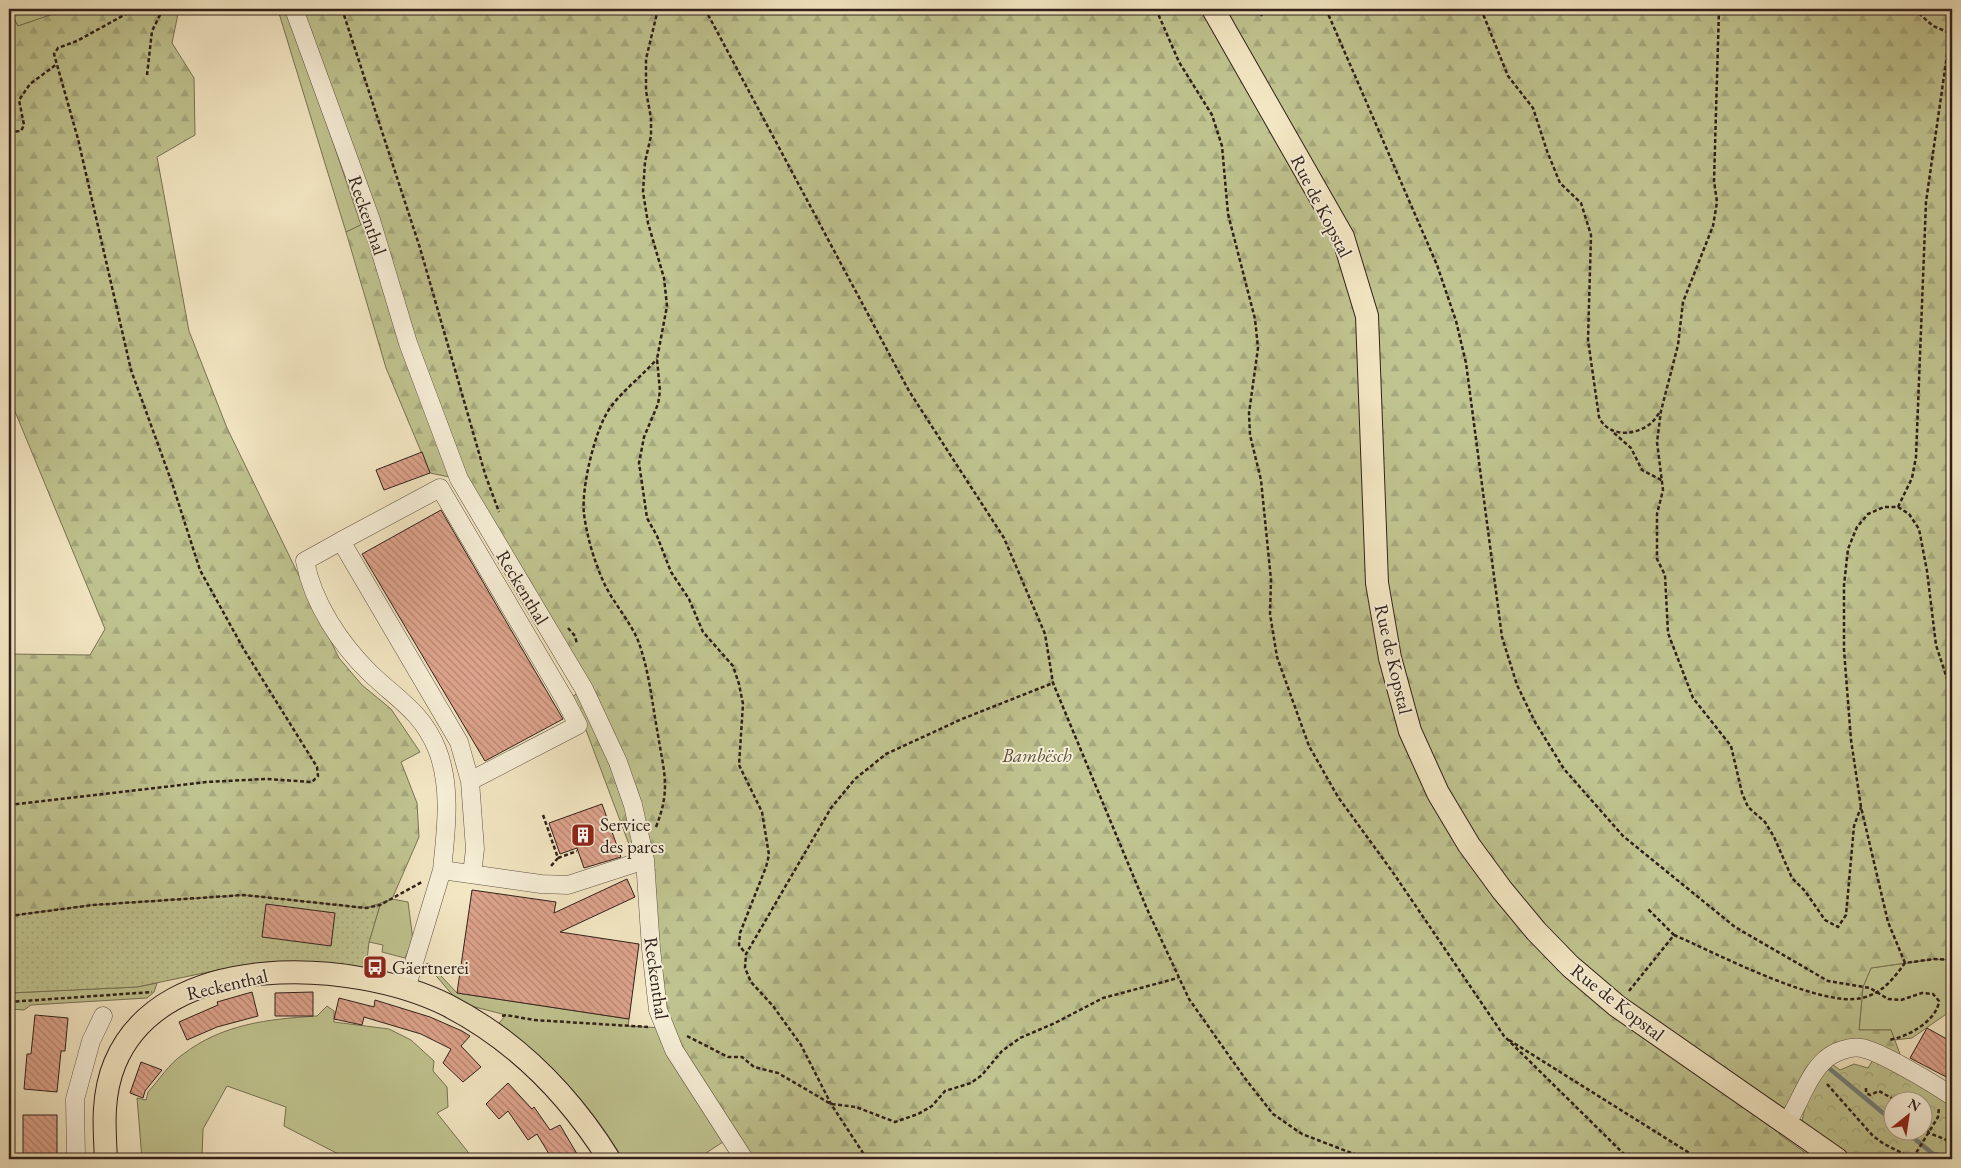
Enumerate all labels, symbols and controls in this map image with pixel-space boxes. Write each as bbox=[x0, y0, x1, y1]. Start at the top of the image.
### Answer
street label: Rue de Kopstal bbox=[1285, 151, 1358, 262]
street label: Reckenthal bbox=[342, 172, 393, 259]
street label: Reckenthal bbox=[491, 545, 555, 630]
street label: Rue de Kopstal bbox=[1369, 602, 1418, 717]
park label: Bambësch bbox=[1001, 743, 1072, 768]
place label: Service des parcs bbox=[600, 812, 664, 859]
building icon: Service des parcs bbox=[570, 822, 596, 848]
street label: Reckenthal bbox=[638, 935, 675, 1021]
bus stop icon: Gäertnerei bbox=[362, 954, 388, 980]
place label: Gäertnerei bbox=[392, 955, 469, 980]
street label: Rue de Kopstal bbox=[1566, 958, 1670, 1047]
street label: Reckenthal bbox=[184, 963, 271, 1006]
north arrow bbox=[1884, 1090, 1934, 1140]
text: N bbox=[1905, 1094, 1924, 1116]

